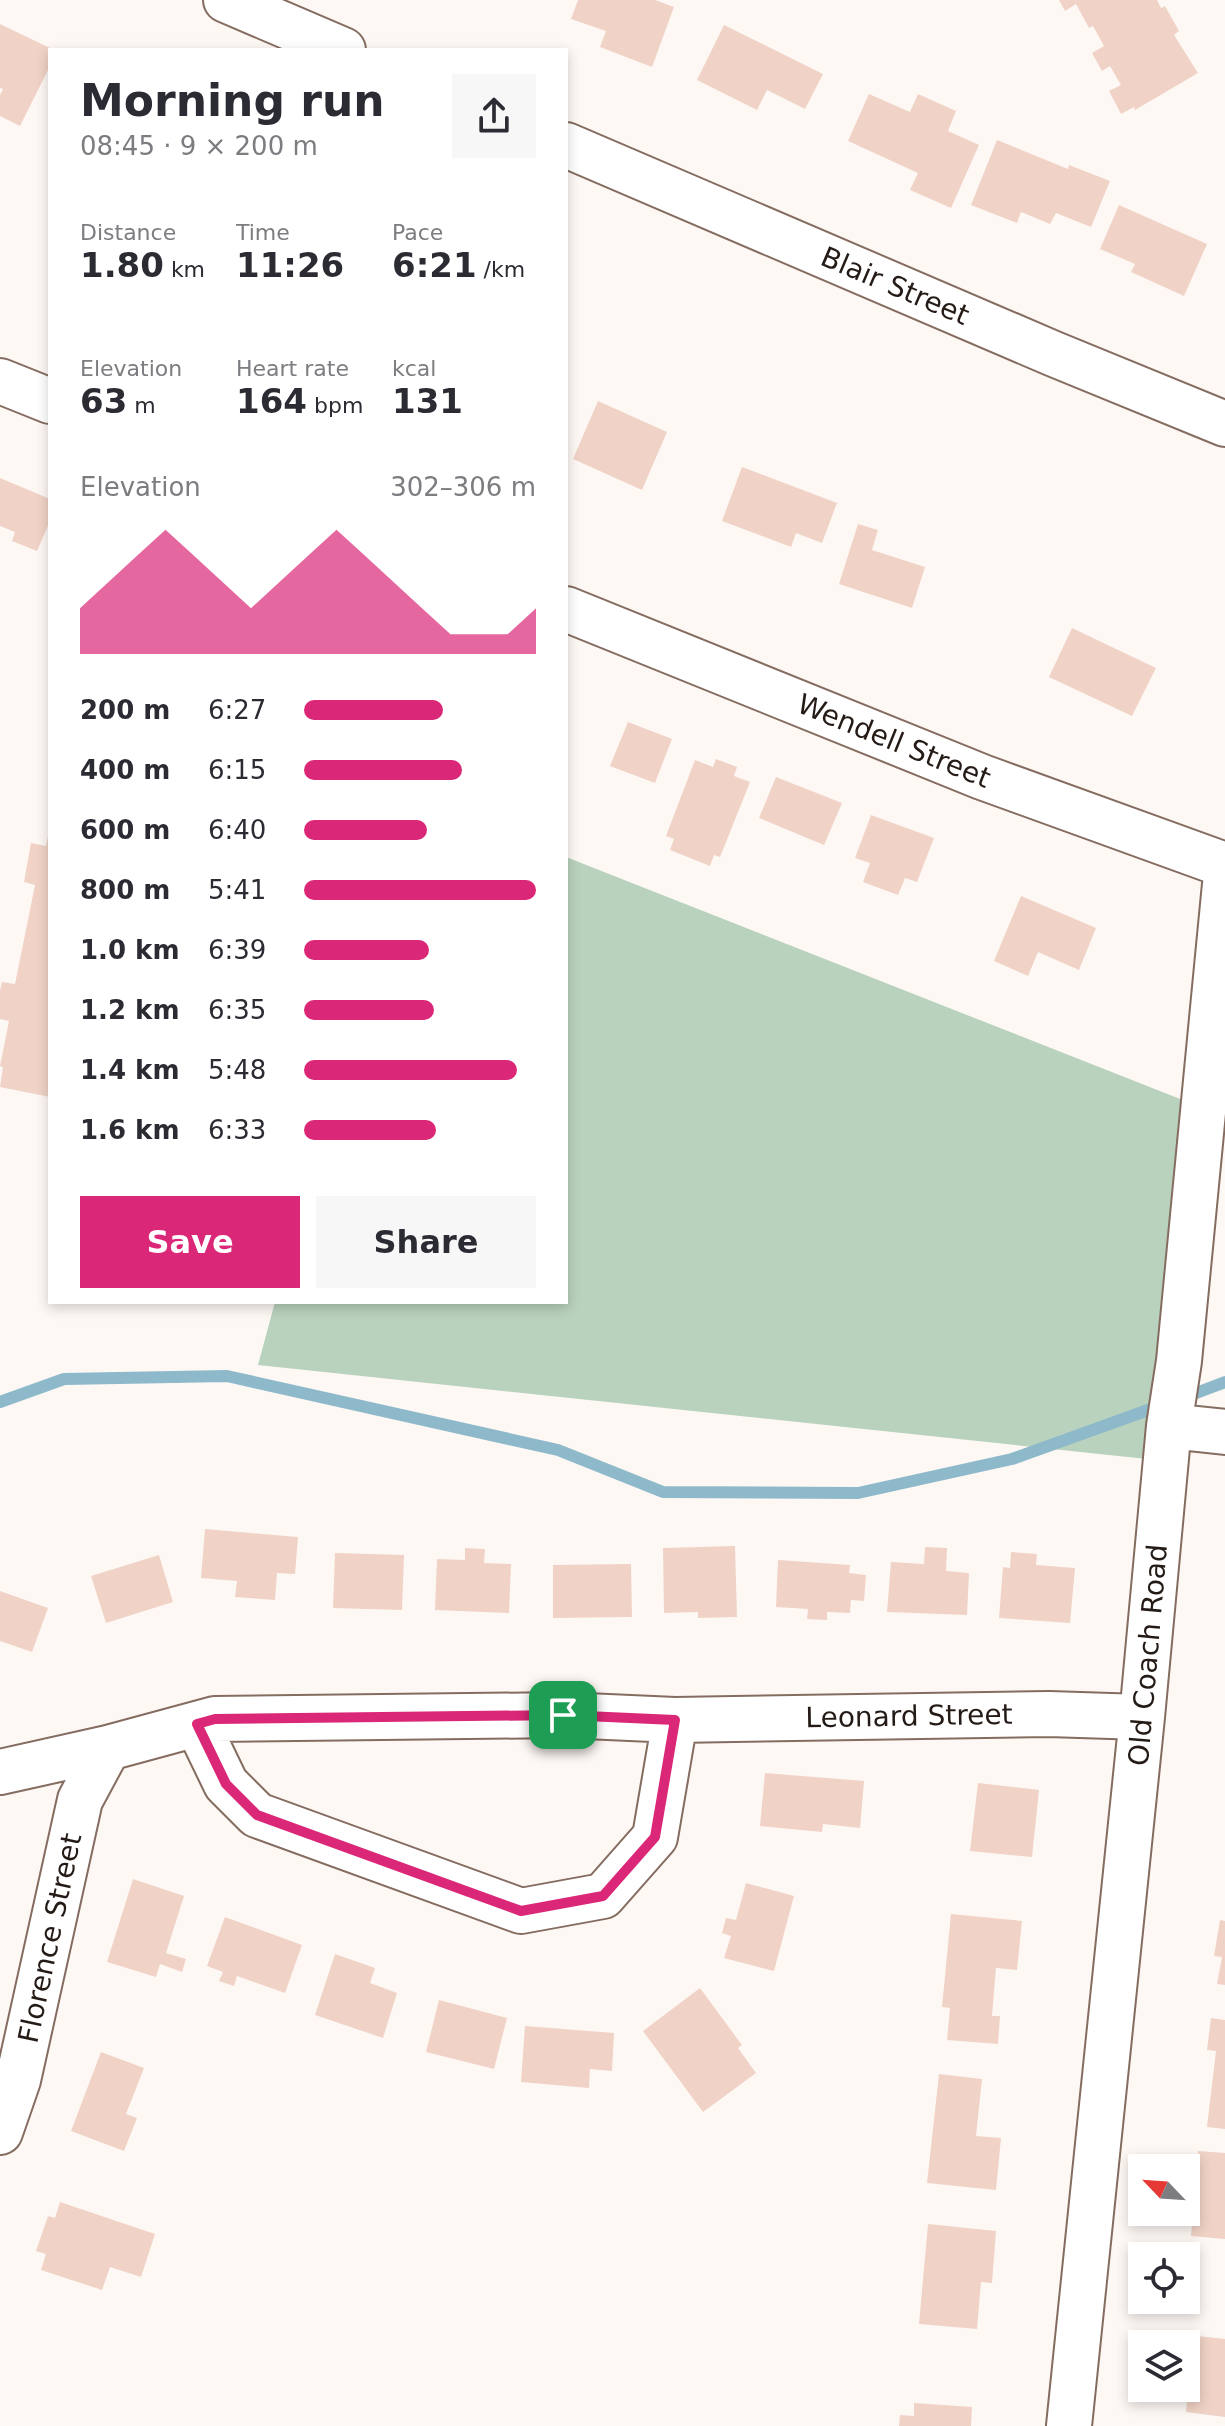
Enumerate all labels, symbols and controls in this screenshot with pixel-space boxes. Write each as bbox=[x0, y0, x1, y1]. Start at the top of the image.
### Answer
button: share bbox=[452, 74, 536, 158]
text: Morning run bbox=[80, 75, 385, 126]
text: 08:45 · 9 × 200 m bbox=[80, 131, 318, 161]
text: Distance bbox=[80, 220, 176, 245]
text: Time bbox=[236, 220, 290, 245]
text: Pace bbox=[392, 220, 443, 245]
street label: Blair Street bbox=[816, 240, 974, 332]
text: 1.80 bbox=[80, 245, 164, 285]
text: 11:26 bbox=[236, 245, 344, 285]
text: 6:21 bbox=[392, 245, 477, 285]
text: km bbox=[164, 257, 205, 282]
text: /km bbox=[477, 257, 525, 282]
text: Elevation bbox=[80, 356, 182, 381]
text: Heart rate bbox=[236, 356, 349, 381]
text: kcal bbox=[392, 356, 436, 381]
text: 63 bbox=[80, 381, 127, 421]
text: 164 bbox=[236, 381, 307, 421]
text: 131 bbox=[392, 381, 463, 421]
text: m bbox=[127, 393, 156, 418]
text: bpm bbox=[307, 393, 363, 418]
text: Elevation bbox=[80, 472, 201, 502]
text: 302–306 m bbox=[390, 472, 536, 502]
street label: Wendell Street bbox=[793, 687, 995, 795]
text: 200 m bbox=[80, 695, 170, 725]
text: 6:27 bbox=[208, 695, 266, 725]
text: 400 m bbox=[80, 755, 170, 785]
text: 6:15 bbox=[208, 755, 266, 785]
text: 600 m bbox=[80, 815, 170, 845]
text: 6:40 bbox=[208, 815, 266, 845]
text: 800 m bbox=[80, 875, 170, 905]
text: 5:41 bbox=[208, 875, 266, 905]
text: 1.0 km bbox=[80, 935, 180, 965]
text: 6:39 bbox=[208, 935, 266, 965]
text: 1.2 km bbox=[80, 995, 180, 1025]
text: 6:35 bbox=[208, 995, 266, 1025]
text: 1.4 km bbox=[80, 1055, 180, 1085]
text: 5:48 bbox=[208, 1055, 266, 1085]
text: 1.6 km bbox=[80, 1115, 180, 1145]
text: 6:33 bbox=[208, 1115, 266, 1145]
button: Save bbox=[80, 1196, 300, 1288]
button: Share bbox=[316, 1196, 536, 1288]
street label: Old Coach Road bbox=[1122, 1543, 1174, 1767]
pin bbox=[529, 1681, 597, 1749]
icon: arrive bbox=[541, 1693, 585, 1737]
street label: Leonard Street bbox=[805, 1698, 1013, 1734]
street label: Florence Street bbox=[12, 1830, 88, 2046]
north arrow bbox=[1128, 2154, 1200, 2226]
map controls bbox=[1128, 2154, 1200, 2402]
button: locate bbox=[1128, 2242, 1200, 2314]
button: layers bbox=[1128, 2330, 1200, 2402]

